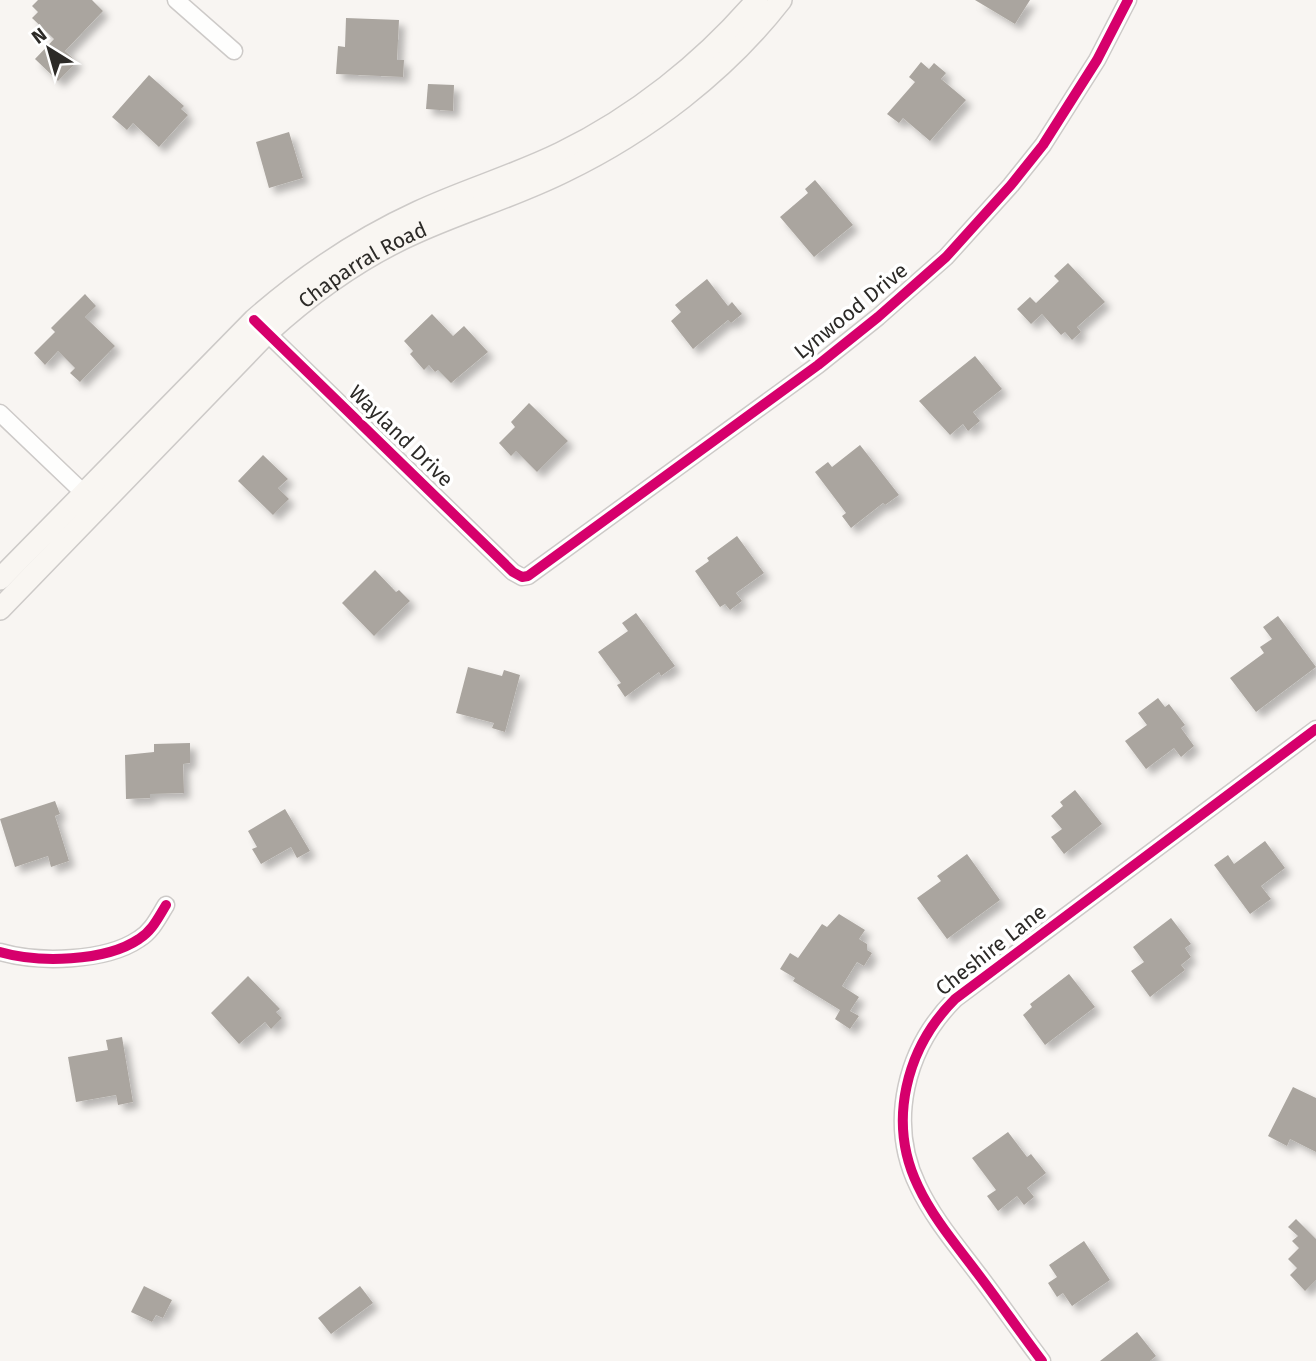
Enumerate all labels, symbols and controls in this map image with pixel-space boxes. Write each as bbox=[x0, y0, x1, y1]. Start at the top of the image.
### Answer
north arrow bbox=[14, 14, 84, 84]
text: N bbox=[27, 23, 51, 49]
street label: Chaparral Road bbox=[293, 216, 431, 314]
street label: Lynwood Drive bbox=[789, 257, 913, 365]
street label: Wayland Drive bbox=[343, 380, 459, 492]
street label: Cheshire Lane bbox=[930, 899, 1052, 1001]

